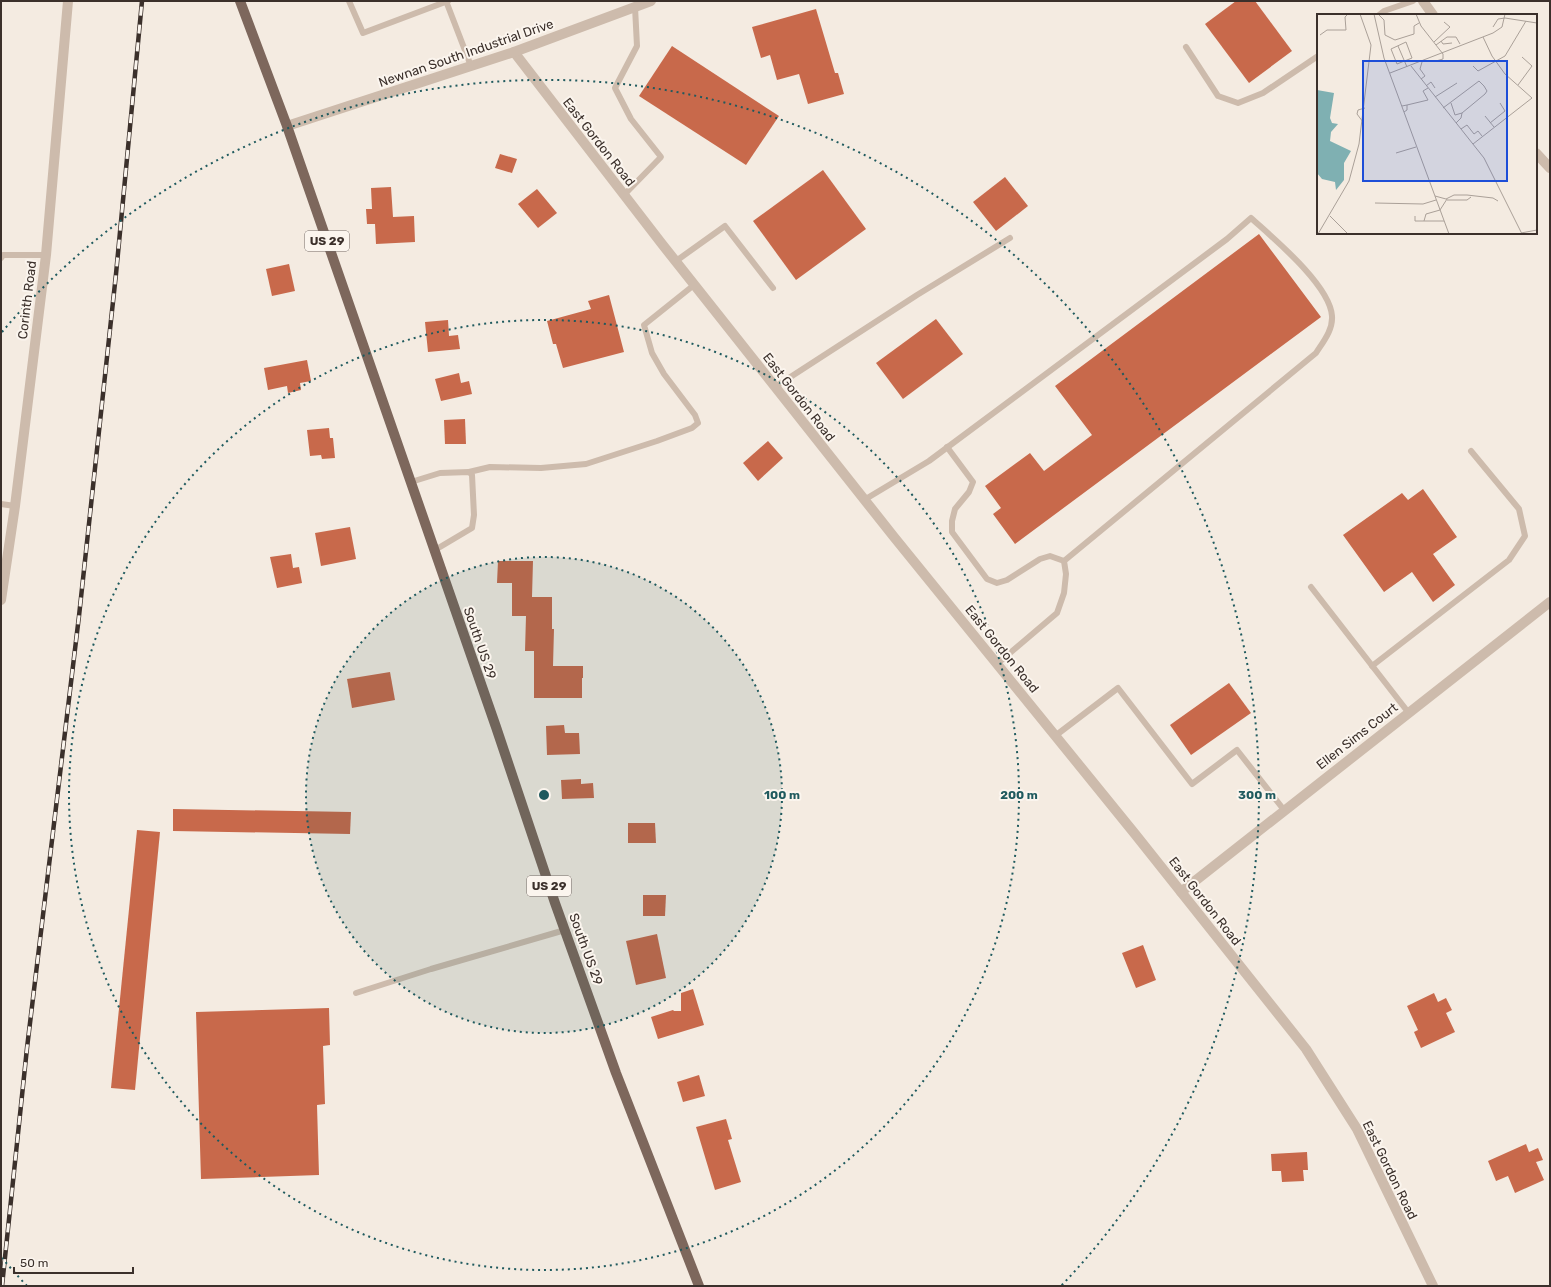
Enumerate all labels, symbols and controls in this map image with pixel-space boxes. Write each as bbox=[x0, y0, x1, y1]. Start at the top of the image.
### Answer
inset map bbox=[1317, 14, 1537, 234]
street label: Newnan South Industrial Drive bbox=[377, 16, 555, 90]
street label: East Gordon Road bbox=[560, 95, 638, 189]
road number: US 29 bbox=[305, 231, 349, 251]
street label: Corinth Road bbox=[15, 260, 39, 340]
street label: East Gordon Road bbox=[760, 350, 838, 444]
street label: East Gordon Road bbox=[962, 602, 1042, 696]
street label: South US 29 bbox=[461, 605, 499, 681]
street label: Ellen Sims Court bbox=[1313, 700, 1401, 772]
centre of rings bbox=[537, 788, 551, 802]
text: 100 m bbox=[764, 788, 800, 802]
text: 200 m bbox=[1000, 788, 1038, 802]
text: 300 m bbox=[1238, 788, 1276, 802]
street label: East Gordon Road bbox=[1166, 854, 1244, 948]
road number: US 29 bbox=[527, 876, 571, 896]
street label: South US 29 bbox=[566, 911, 606, 987]
street label: East Gordon Road bbox=[1360, 1118, 1420, 1222]
scale bar bbox=[14, 1249, 133, 1275]
text: 50 m bbox=[20, 1256, 48, 1270]

